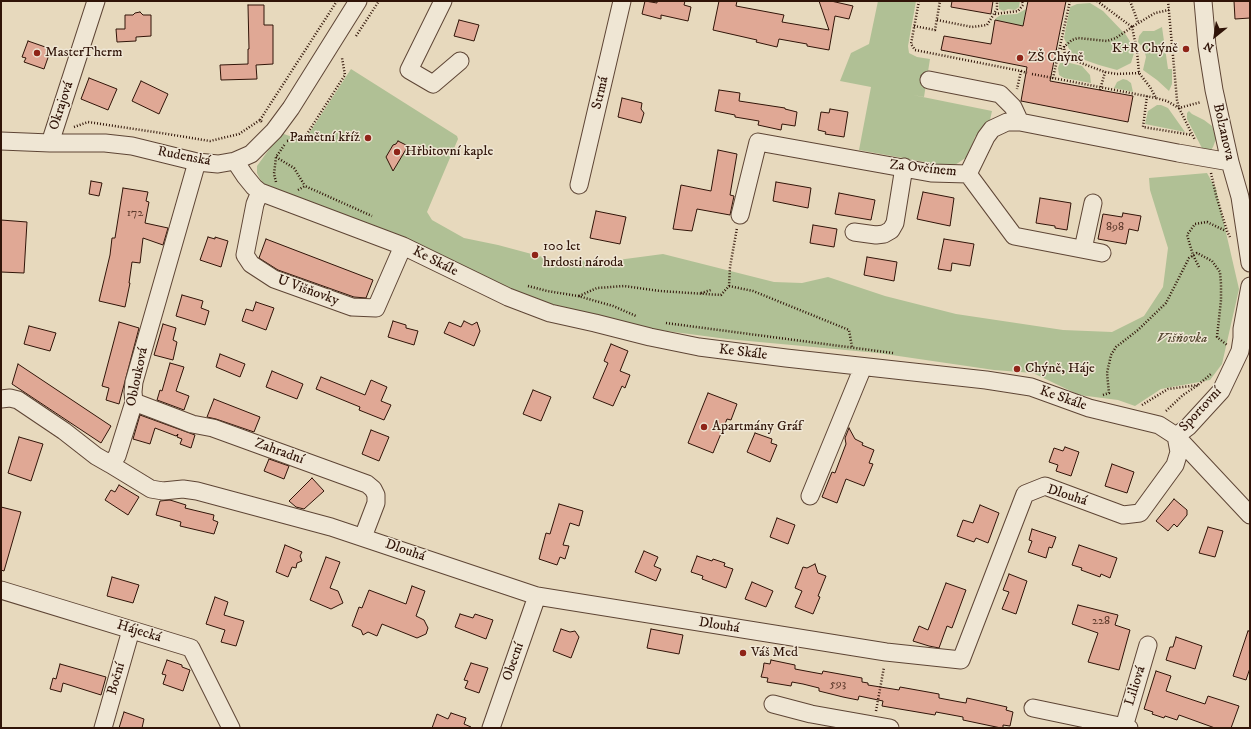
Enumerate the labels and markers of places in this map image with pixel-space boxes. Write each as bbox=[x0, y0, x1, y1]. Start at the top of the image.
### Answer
place label: K+R Chýně bbox=[1112, 41, 1178, 57]
marker: K+R Chýně bbox=[1181, 44, 1191, 54]
place label: MasterTherm bbox=[45, 45, 122, 61]
marker: MasterTherm bbox=[32, 48, 42, 58]
place label: ZŠ Chýně bbox=[1028, 50, 1084, 66]
marker: ZŠ Chýně bbox=[1015, 53, 1025, 63]
place label: Pamětní kříž bbox=[289, 130, 360, 146]
marker: Pamětní kříž bbox=[363, 133, 373, 143]
place label: Hřbitovní kaple bbox=[405, 144, 493, 160]
marker: Hřbitovní kaple bbox=[392, 147, 402, 157]
place label: 100 let hrdosti národa bbox=[543, 239, 623, 272]
marker: 100 let hrdosti národa bbox=[530, 250, 540, 260]
place label: Chýně, Háje bbox=[1025, 361, 1095, 377]
marker: Chýně, Háje bbox=[1012, 364, 1022, 374]
place label: Apartmány Gráf bbox=[712, 419, 802, 435]
marker: Apartmány Gráf bbox=[699, 422, 709, 432]
place label: Váš Med bbox=[751, 645, 798, 661]
marker: Váš Med bbox=[738, 648, 748, 658]

